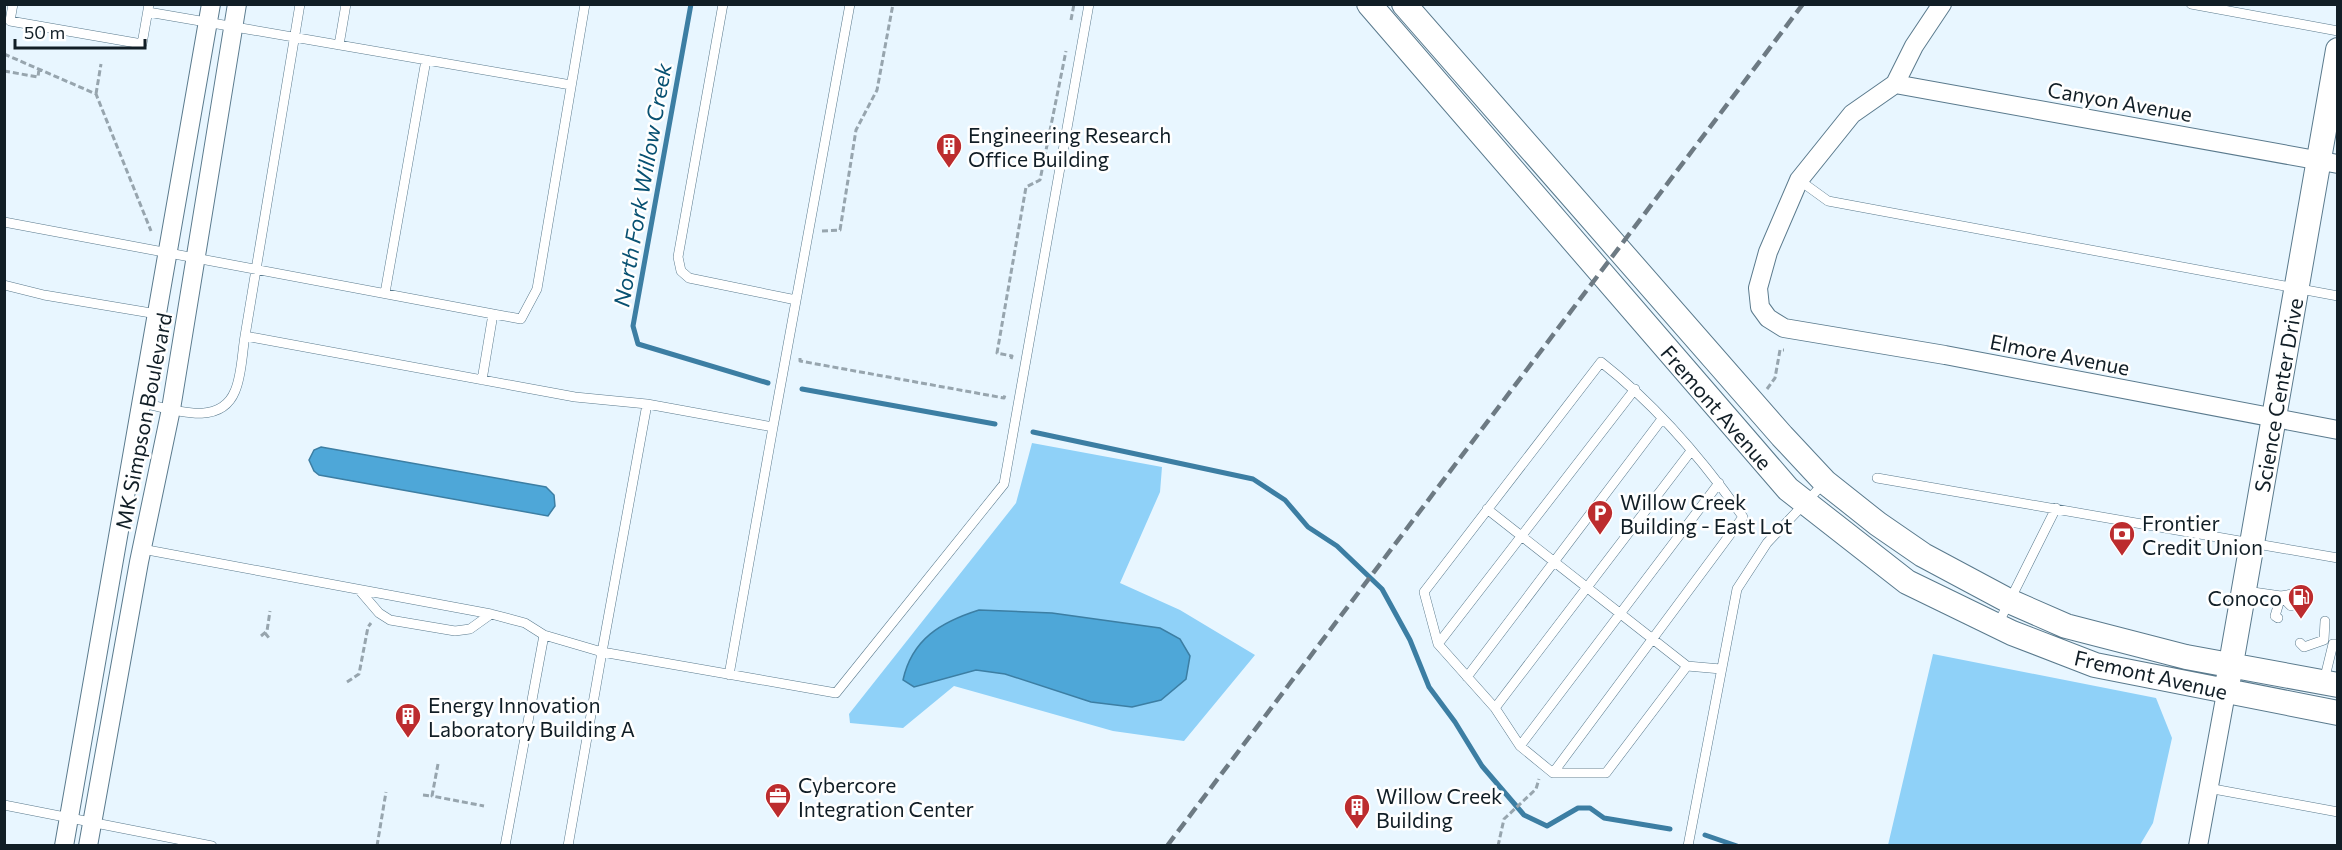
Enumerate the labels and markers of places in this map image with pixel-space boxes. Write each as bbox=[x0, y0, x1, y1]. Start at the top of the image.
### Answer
place label: Engineering Research Office Building bbox=[968, 122, 1171, 171]
building icon: Engineering Research Office Building bbox=[934, 131, 964, 169]
place label: Willow Creek Building - East Lot bbox=[1620, 489, 1792, 538]
parking icon: Willow Creek Building - East Lot bbox=[1585, 498, 1615, 536]
place label: Frontier Credit Union bbox=[2142, 510, 2263, 559]
bank icon: Frontier Credit Union bbox=[2107, 519, 2137, 557]
fuel station icon: Conoco bbox=[2286, 582, 2316, 620]
place label: Conoco bbox=[2208, 585, 2282, 610]
place label: Energy Innovation Laboratory Building A bbox=[428, 692, 635, 741]
building icon: Energy Innovation Laboratory Building A bbox=[393, 701, 423, 739]
place label: Cybercore Integration Center bbox=[798, 772, 974, 821]
office icon: Cybercore Integration Center bbox=[763, 781, 793, 819]
place label: Willow Creek Building bbox=[1376, 783, 1502, 832]
building icon: Willow Creek Building bbox=[1342, 792, 1372, 830]

